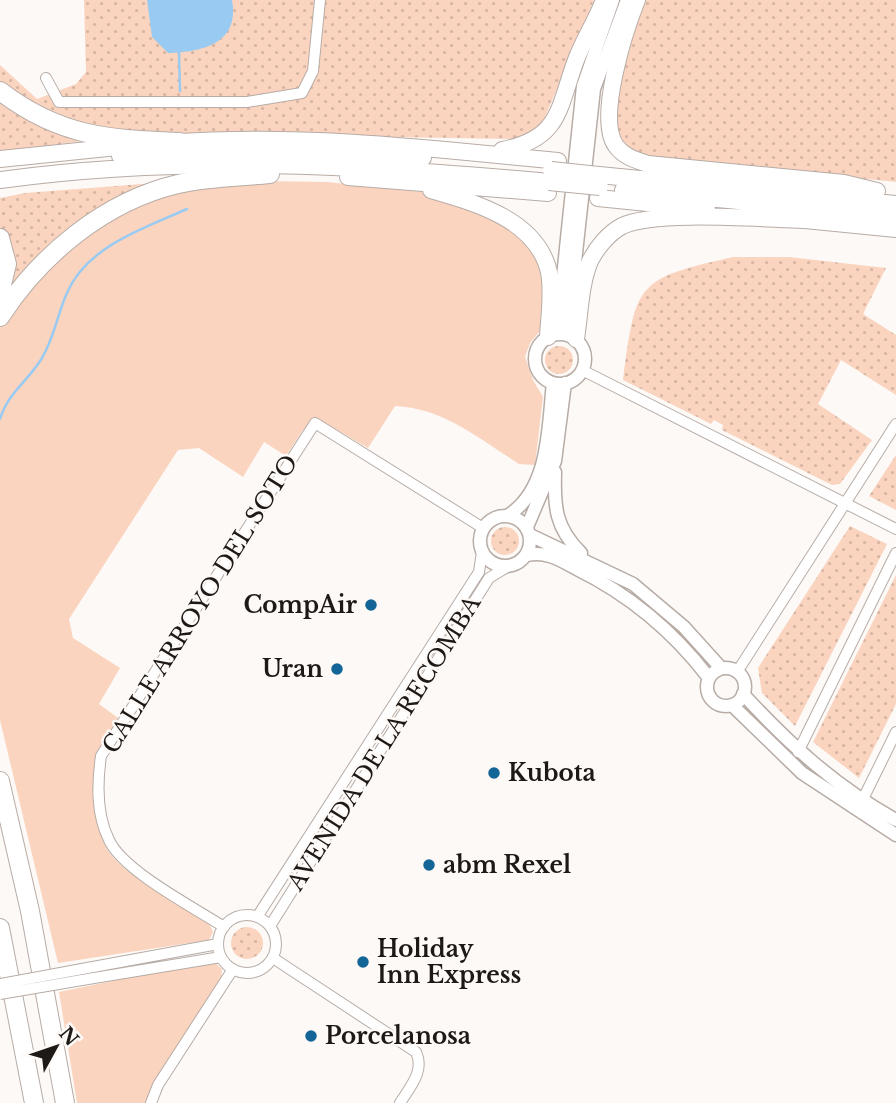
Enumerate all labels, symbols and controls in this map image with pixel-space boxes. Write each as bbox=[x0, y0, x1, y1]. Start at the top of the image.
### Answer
street label: CALLE ARROYO DEL SOTO bbox=[96, 450, 304, 758]
street label: AVENIDA DE LA RECOMBA bbox=[281, 589, 487, 896]
place label: CompAir bbox=[243, 591, 358, 619]
marker: CompAir bbox=[363, 597, 379, 613]
place label: Uran bbox=[262, 655, 323, 683]
marker: Uran bbox=[329, 661, 345, 677]
place label: Kubota bbox=[508, 759, 596, 787]
marker: Kubota bbox=[486, 765, 502, 781]
place label: abm Rexel bbox=[443, 851, 571, 879]
marker: abm Rexel bbox=[421, 857, 437, 873]
place label: Holiday Inn Express bbox=[377, 935, 521, 989]
marker: Holiday Inn Express bbox=[355, 954, 371, 970]
north arrow bbox=[21, 1012, 91, 1082]
text: N bbox=[54, 1022, 83, 1051]
place label: Porcelanosa bbox=[325, 1022, 471, 1050]
marker: Porcelanosa bbox=[303, 1028, 319, 1044]

